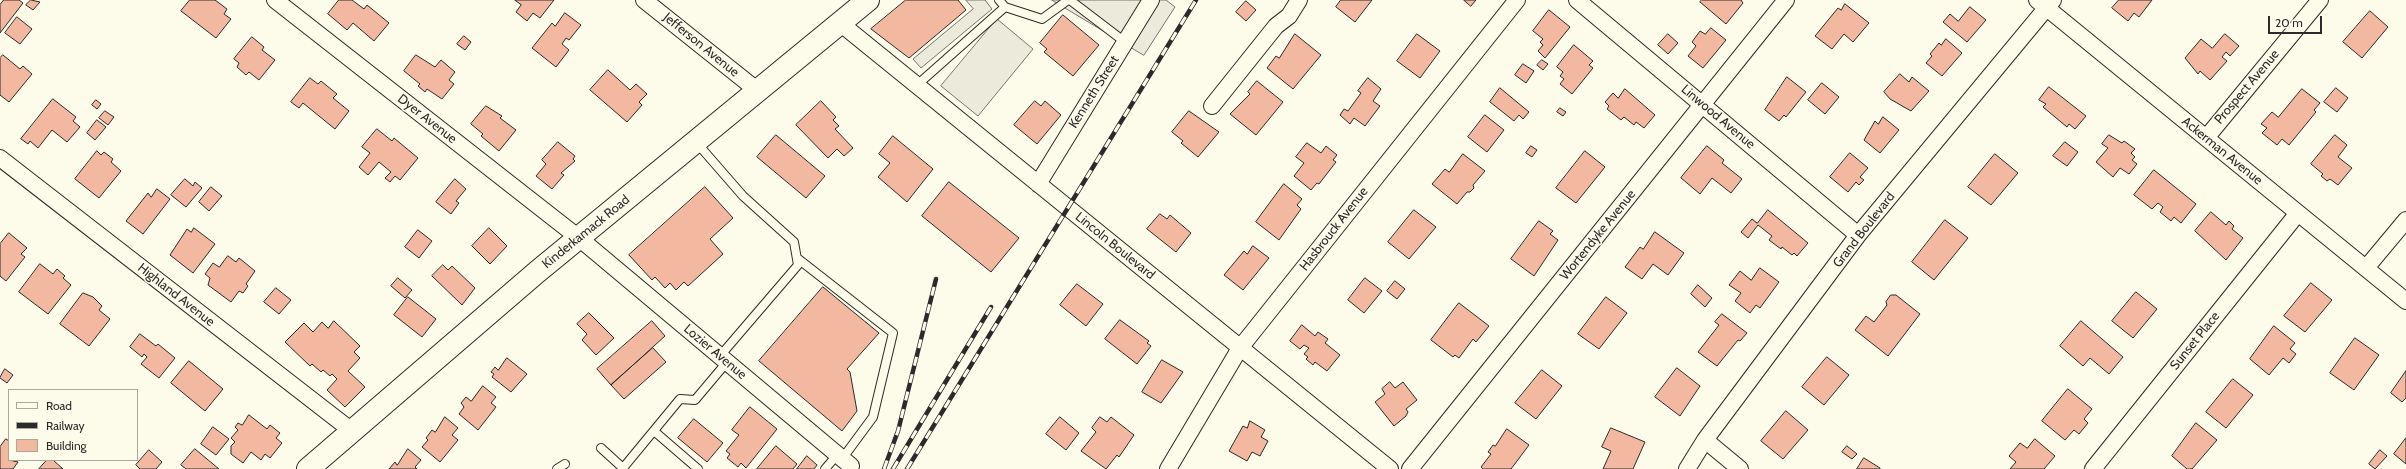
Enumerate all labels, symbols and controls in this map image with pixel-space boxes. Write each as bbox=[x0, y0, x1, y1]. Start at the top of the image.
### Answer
scale bar bbox=[2270, 8, 2324, 34]
street label: Jefferson Avenue bbox=[660, 10, 742, 80]
text: 20 m bbox=[2275, 15, 2303, 30]
street label: Prospect Avenue bbox=[2211, 47, 2283, 127]
street label: Kenneth Street bbox=[1066, 53, 1122, 131]
street label: Linwood Avenue bbox=[1678, 82, 1758, 152]
street label: Dyer Avenue bbox=[394, 91, 460, 147]
street label: Ackerman Avenue bbox=[2179, 114, 2265, 188]
street label: Hasbrouck Avenue bbox=[1297, 184, 1371, 274]
street label: Wortendyke Avenue bbox=[1557, 187, 1639, 283]
street label: Grand Boulevard bbox=[1830, 189, 1898, 271]
street label: Kinderkamack Road bbox=[539, 192, 633, 272]
street label: Lincoln Boulevard bbox=[1072, 209, 1158, 283]
street label: Highland Avenue bbox=[134, 260, 218, 330]
street label: Sunset Place bbox=[2167, 309, 2223, 373]
street label: Lozier Avenue bbox=[680, 321, 750, 383]
legend bbox=[8, 389, 138, 461]
text: Road bbox=[46, 398, 72, 413]
text: Railway bbox=[46, 418, 84, 433]
text: Building bbox=[46, 438, 87, 453]

